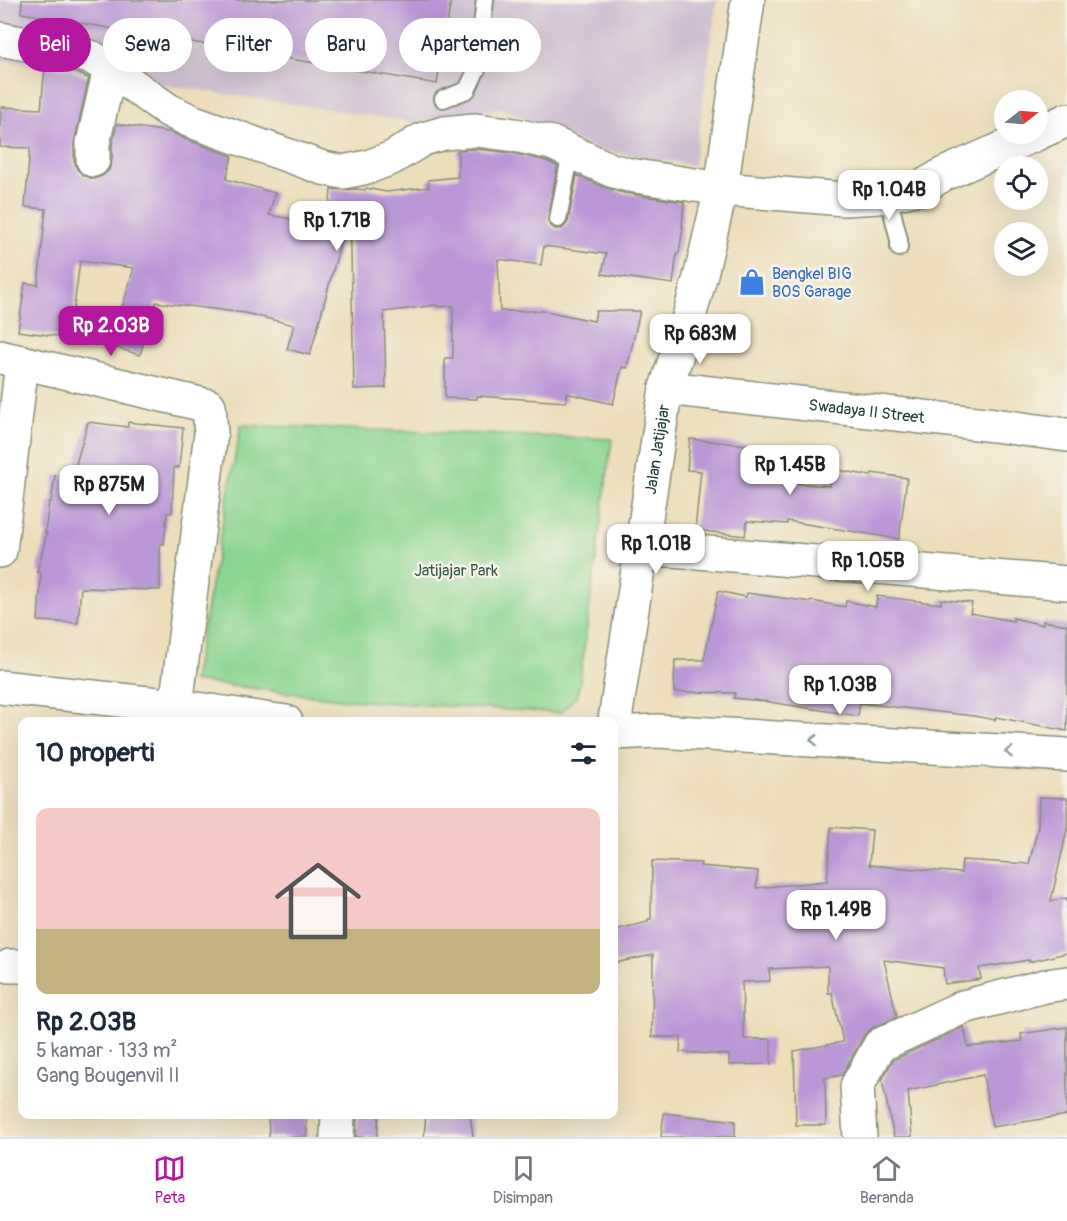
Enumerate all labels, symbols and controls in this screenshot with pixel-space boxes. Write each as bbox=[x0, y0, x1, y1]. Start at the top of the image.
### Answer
chip: Beli bbox=[18, 18, 91, 72]
chip: Sewa bbox=[103, 18, 192, 72]
chip: Filter bbox=[204, 18, 293, 72]
chip: Baru bbox=[305, 18, 387, 72]
chip: Apartemen bbox=[399, 18, 541, 72]
north arrow bbox=[994, 90, 1048, 144]
map controls bbox=[994, 90, 1048, 276]
button: locate bbox=[994, 156, 1048, 210]
pin: Rp 1.04B bbox=[827, 170, 951, 221]
text: Rp 1.04B bbox=[852, 177, 926, 202]
pin: Rp 1.71B bbox=[275, 201, 399, 252]
text: Rp 1.71B bbox=[303, 208, 371, 233]
button: layers bbox=[994, 222, 1048, 276]
place label: Bengkel BIG BOS Garage bbox=[772, 264, 852, 302]
shop icon: Bengkel BIG BOS Garage bbox=[737, 267, 767, 297]
pin: Rp 2.03B bbox=[49, 306, 173, 357]
text: Rp 2.03B bbox=[72, 313, 150, 338]
pin: Rp 683M bbox=[645, 314, 755, 365]
text: Rp 683M bbox=[664, 321, 736, 346]
street label: Swadaya II Street bbox=[808, 395, 926, 428]
street label: Jalan Jatijajar bbox=[641, 403, 674, 496]
pin: Rp 1.45B bbox=[728, 445, 852, 496]
text: Rp 1.45B bbox=[754, 452, 826, 477]
pin: Rp 875M bbox=[54, 465, 164, 516]
text: Rp 875M bbox=[73, 472, 145, 497]
pin: Rp 1.01B bbox=[594, 524, 718, 575]
text: Rp 1.01B bbox=[621, 531, 691, 556]
pin: Rp 1.05B bbox=[806, 541, 930, 592]
text: Rp 1.05B bbox=[831, 548, 905, 573]
park label: Jatijajar Park bbox=[414, 561, 498, 581]
pin: Rp 1.03B bbox=[778, 665, 902, 716]
text: Rp 1.03B bbox=[803, 672, 877, 697]
one-way arrow bbox=[809, 734, 818, 747]
text: 10 properti bbox=[36, 737, 154, 769]
icon: filters bbox=[567, 737, 600, 770]
one-way arrow bbox=[1004, 745, 1013, 758]
icon: home bbox=[264, 847, 372, 955]
pin: Rp 1.49B bbox=[774, 890, 898, 941]
text: Rp 1.49B bbox=[801, 897, 871, 922]
text: Rp 2.03B bbox=[36, 1006, 136, 1038]
text: 5 kamar · 133 m² bbox=[36, 1038, 177, 1063]
text: Gang Bougenvil II bbox=[36, 1063, 180, 1088]
tab: Peta bbox=[153, 1152, 186, 1208]
tab: Disimpan bbox=[493, 1152, 553, 1208]
tab: Beranda bbox=[860, 1152, 914, 1208]

